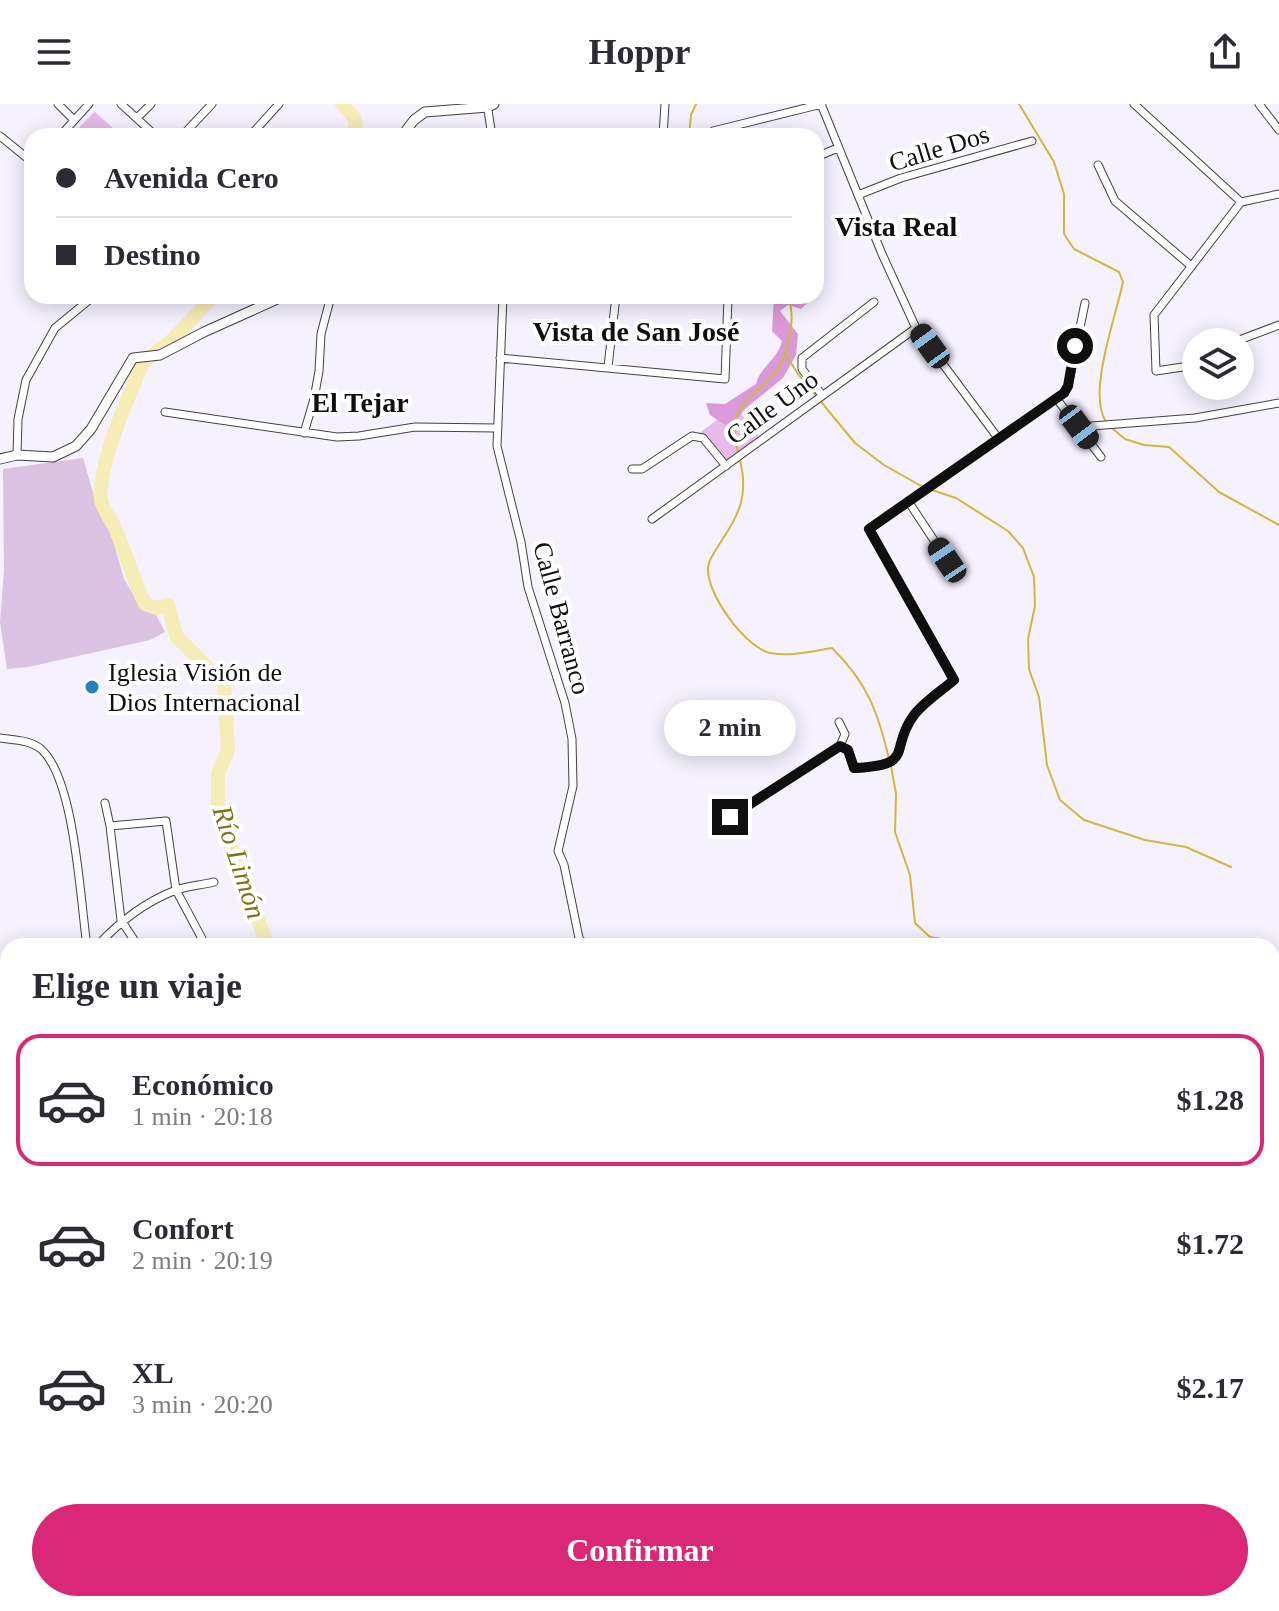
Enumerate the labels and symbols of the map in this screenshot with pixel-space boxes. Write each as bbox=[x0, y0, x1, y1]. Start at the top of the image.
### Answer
street label: Calle Dos bbox=[886, 120, 993, 177]
district label: Vista Real bbox=[835, 211, 958, 242]
district label: Vista de San José bbox=[533, 316, 739, 347]
car bbox=[906, 320, 954, 372]
route start bbox=[1057, 328, 1093, 364]
street label: Calle Uno bbox=[721, 364, 824, 450]
district label: El Tejar bbox=[311, 387, 409, 418]
car bbox=[1055, 401, 1103, 453]
car bbox=[924, 533, 970, 587]
street label: Calle Barranco bbox=[527, 539, 596, 698]
place label: Iglesia Visión de Dios Internacional bbox=[108, 658, 301, 717]
marker: Iglesia Visión de Dios Internacional bbox=[83, 678, 101, 696]
callout: 2 min bbox=[664, 701, 796, 757]
route end bbox=[712, 799, 748, 835]
water label: Río Limón bbox=[206, 801, 272, 923]

